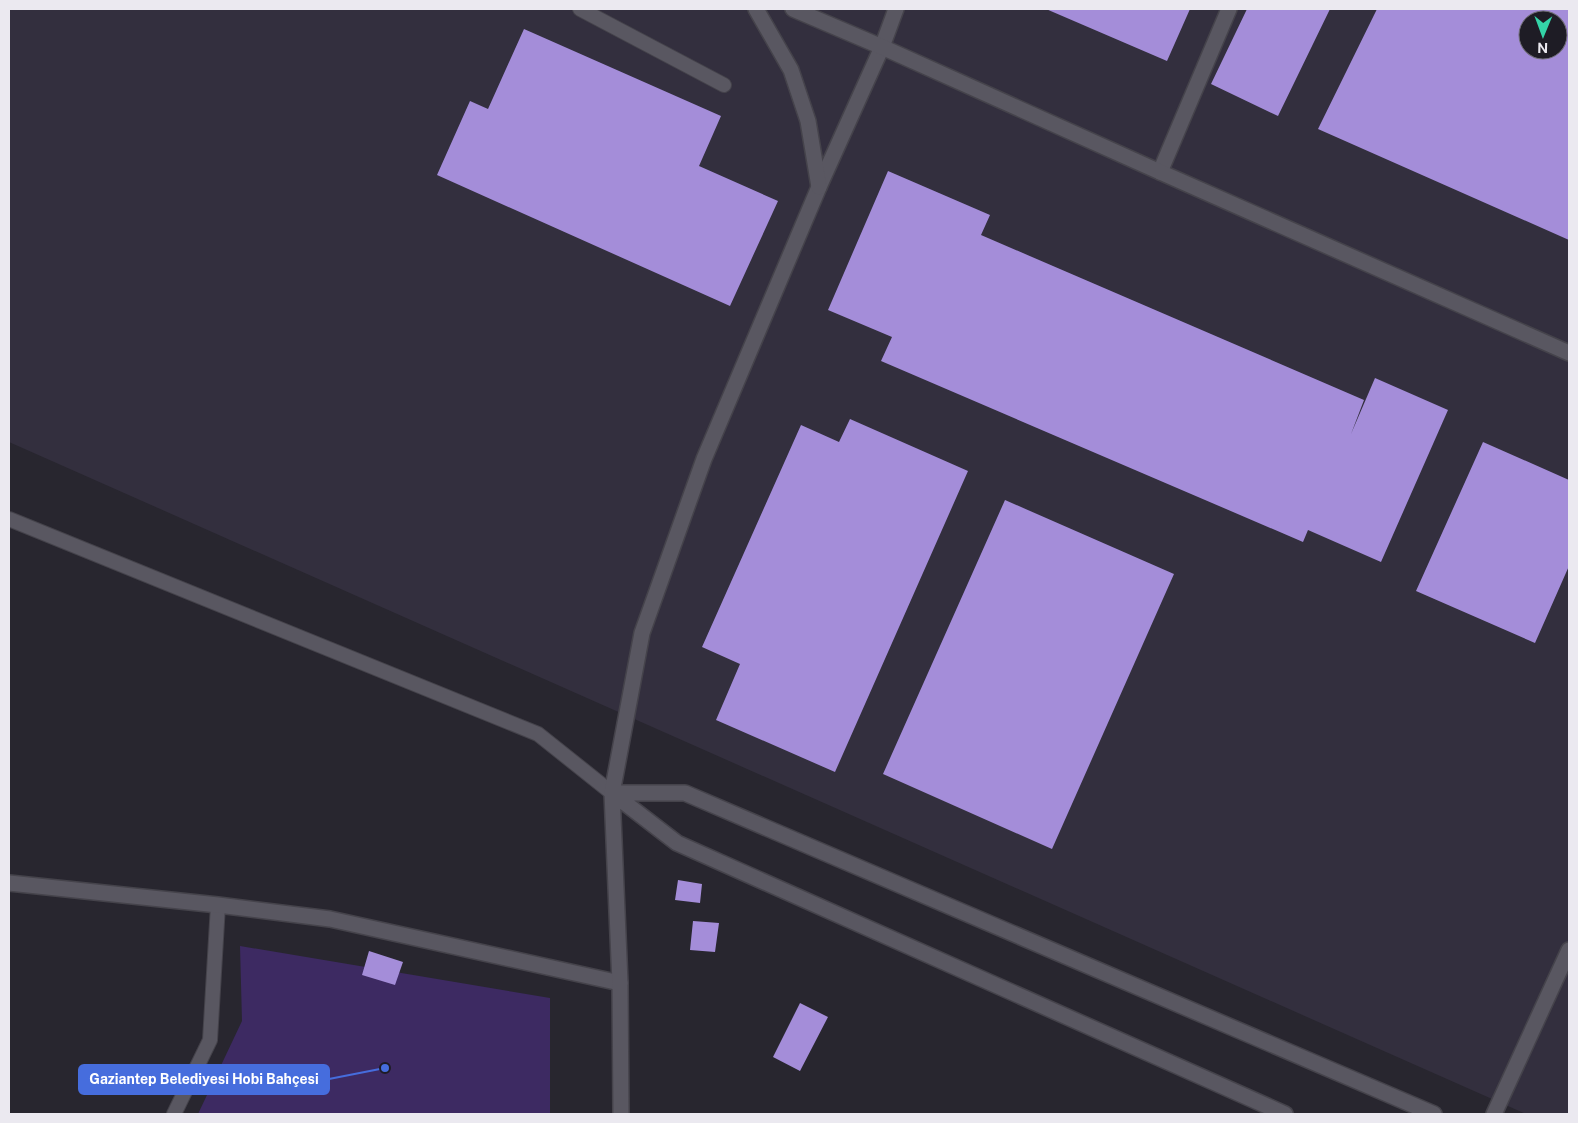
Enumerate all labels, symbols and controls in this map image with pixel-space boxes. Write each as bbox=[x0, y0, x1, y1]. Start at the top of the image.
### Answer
north arrow bbox=[1518, 10, 1568, 60]
text: N bbox=[1537, 40, 1548, 56]
callout: Gaziantep Belediyesi Hobi Bahçesi bbox=[79, 1065, 329, 1094]
text: Gaziantep Belediyesi Hobi Bahçesi bbox=[89, 1071, 319, 1087]

